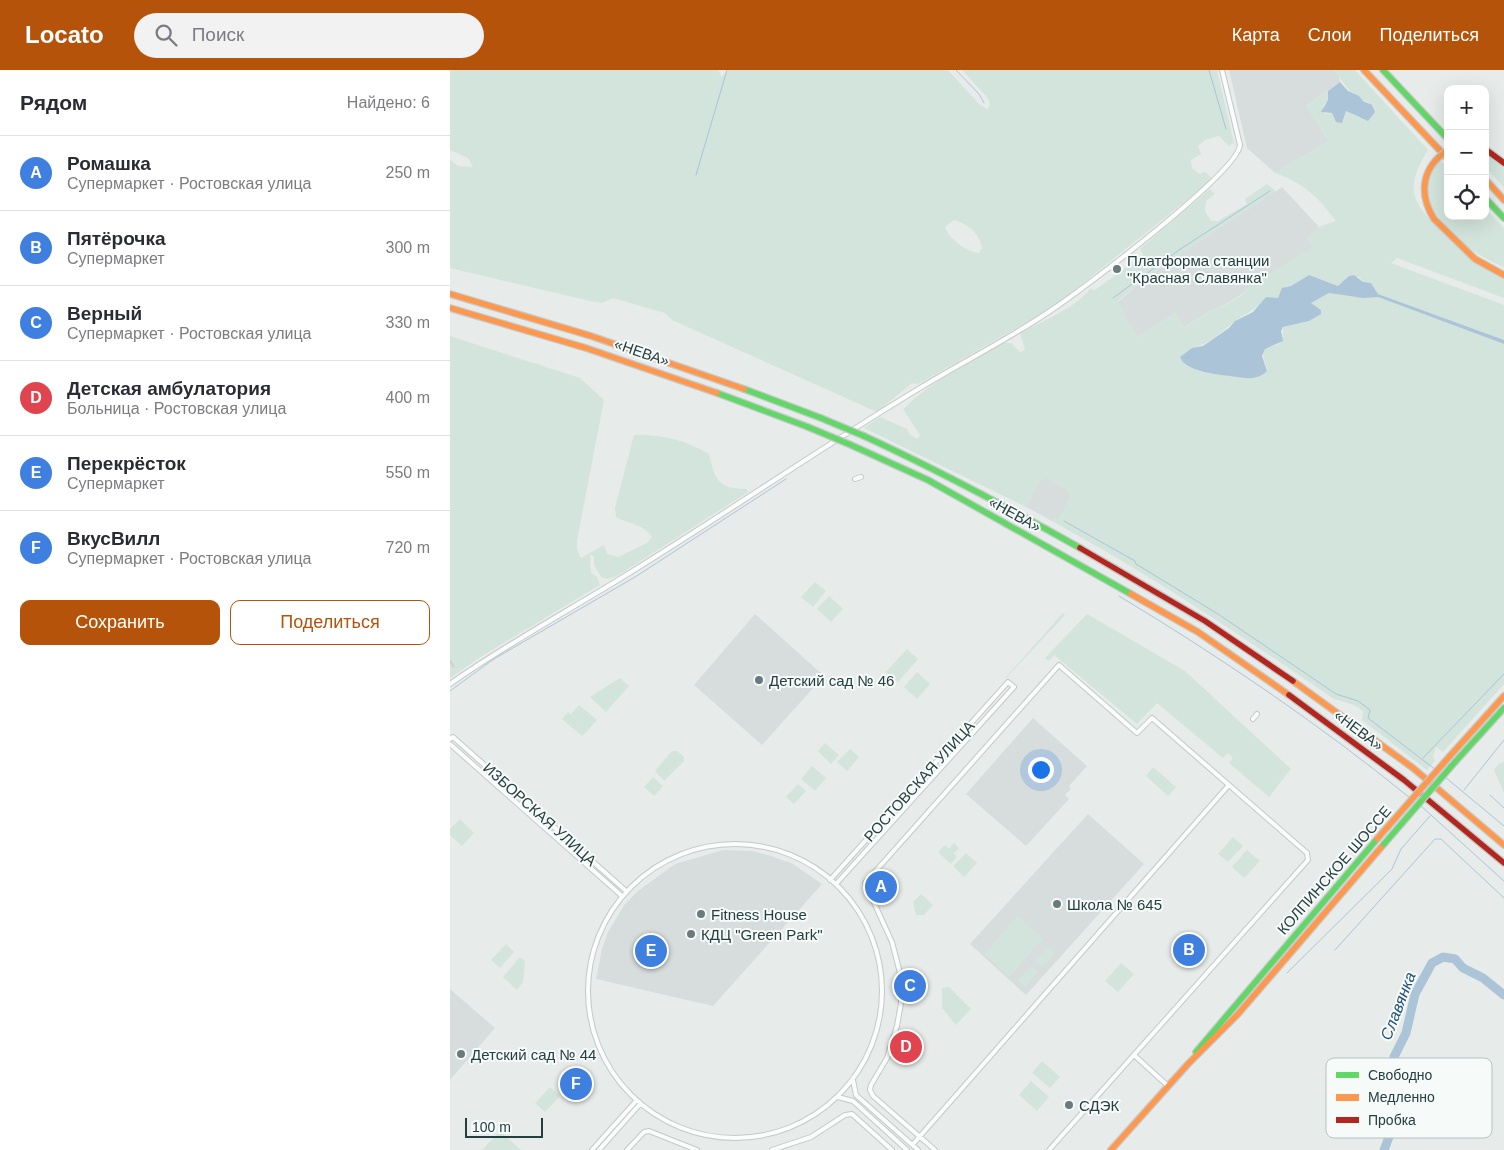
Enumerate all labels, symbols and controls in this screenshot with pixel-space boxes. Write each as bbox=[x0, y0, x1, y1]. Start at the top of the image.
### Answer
search box bbox=[134, 13, 484, 58]
text: Locato bbox=[25, 21, 104, 48]
icon: search bbox=[152, 21, 180, 49]
text: Поиск bbox=[192, 24, 244, 45]
text: Карта bbox=[1232, 25, 1280, 45]
text: Слои bbox=[1308, 25, 1352, 45]
text: Поделиться bbox=[1380, 25, 1479, 45]
map controls bbox=[1444, 85, 1489, 220]
button: + bbox=[1444, 85, 1489, 130]
text: Рядом bbox=[20, 91, 87, 114]
text: Найдено: 6 bbox=[347, 94, 430, 111]
button: − bbox=[1444, 130, 1489, 175]
text: Ромашка bbox=[67, 153, 151, 174]
text: A bbox=[30, 164, 42, 181]
text: 250 m bbox=[386, 164, 430, 181]
text: Супермаркет · Ростовская улица bbox=[67, 175, 311, 192]
button: locate bbox=[1444, 175, 1489, 220]
text: Пятёрочка bbox=[67, 228, 165, 249]
text: B bbox=[30, 239, 42, 256]
text: 300 m bbox=[386, 239, 430, 256]
text: Супермаркет bbox=[67, 250, 165, 267]
place label: Платформа станции "Красная Славянка" bbox=[1127, 252, 1269, 286]
marker: Платформа станции "Красная Славянка" bbox=[1111, 263, 1123, 275]
text: Верный bbox=[67, 303, 142, 324]
text: C bbox=[30, 314, 42, 331]
text: 330 m bbox=[386, 314, 430, 331]
text: Супермаркет · Ростовская улица bbox=[67, 325, 311, 342]
street label: «НЕВА» bbox=[612, 335, 672, 369]
text: Детская амбулатория bbox=[67, 378, 271, 399]
text: D bbox=[30, 389, 42, 406]
text: 400 m bbox=[386, 389, 430, 406]
text: Больница · Ростовская улица bbox=[67, 400, 286, 417]
text: Перекрёсток bbox=[67, 453, 186, 474]
text: E bbox=[31, 464, 41, 481]
text: 550 m bbox=[386, 464, 430, 481]
text: Супермаркет bbox=[67, 475, 165, 492]
street label: «НЕВА» bbox=[986, 493, 1044, 535]
text: ВкусВилл bbox=[67, 528, 160, 549]
text: F bbox=[31, 539, 41, 556]
text: 720 m bbox=[386, 539, 430, 556]
text: Супермаркет · Ростовская улица bbox=[67, 550, 311, 567]
button: Сохранить bbox=[20, 600, 220, 645]
button: Поделиться bbox=[230, 600, 430, 645]
place label: Детский сад № 46 bbox=[769, 672, 894, 689]
marker: Детский сад № 46 bbox=[753, 674, 765, 686]
street label: «НЕВА» bbox=[1331, 706, 1387, 754]
street label: РОСТОВСКАЯ УЛИЦА bbox=[860, 717, 978, 845]
your location bbox=[1028, 757, 1054, 783]
street label: ИЗБОРСКАЯ УЛИЦА bbox=[480, 759, 600, 869]
street label: КОЛПИНСКОЕ ШОССЕ bbox=[1274, 802, 1394, 938]
pin: A bbox=[865, 868, 897, 906]
place label: Школа № 645 bbox=[1067, 896, 1162, 913]
marker: Школа № 645 bbox=[1051, 898, 1063, 910]
place label: Fitness House bbox=[711, 906, 807, 923]
marker: Fitness House bbox=[695, 908, 707, 920]
place label: КДЦ "Green Park" bbox=[701, 926, 823, 943]
marker: КДЦ "Green Park" bbox=[685, 928, 697, 940]
pin: B bbox=[1173, 931, 1205, 969]
pin: E bbox=[635, 932, 667, 970]
pin: C bbox=[894, 967, 926, 1005]
water label: Славянка bbox=[1377, 970, 1419, 1042]
pin: D bbox=[890, 1028, 922, 1066]
place label: Детский сад № 44 bbox=[471, 1046, 596, 1063]
marker: Детский сад № 44 bbox=[455, 1048, 467, 1060]
legend bbox=[1326, 1058, 1492, 1138]
pin: F bbox=[560, 1065, 592, 1103]
text: Свободно bbox=[1368, 1067, 1433, 1083]
text: Медленно bbox=[1368, 1089, 1435, 1105]
place label: СДЭК bbox=[1079, 1097, 1119, 1114]
marker: СДЭК bbox=[1063, 1099, 1075, 1111]
text: Пробка bbox=[1368, 1112, 1416, 1128]
scale bar bbox=[465, 1115, 542, 1138]
text: 100 m bbox=[472, 1119, 511, 1135]

